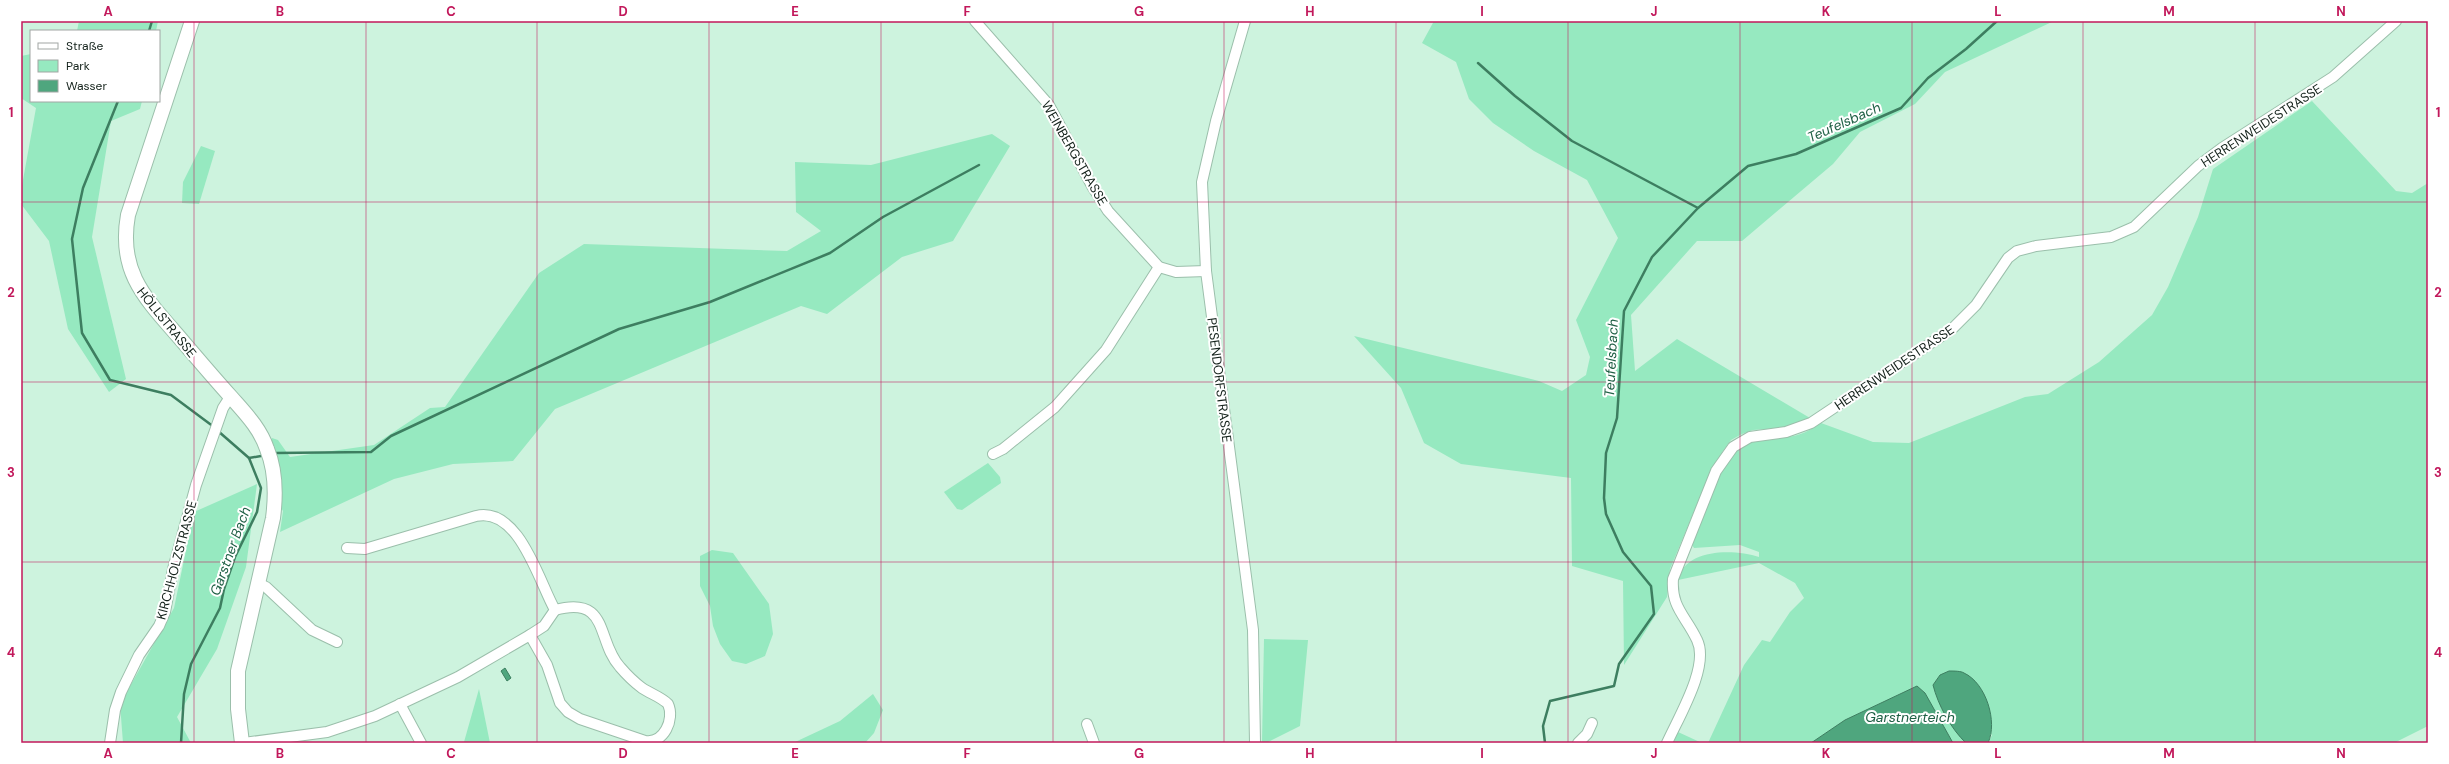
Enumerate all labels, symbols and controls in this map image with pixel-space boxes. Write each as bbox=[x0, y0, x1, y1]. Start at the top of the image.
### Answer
text: A bbox=[103, 3, 113, 20]
text: B bbox=[276, 3, 284, 20]
text: C bbox=[446, 3, 456, 20]
text: D bbox=[618, 3, 628, 20]
text: E bbox=[791, 3, 799, 20]
text: F bbox=[963, 3, 971, 20]
text: G bbox=[1134, 3, 1144, 20]
text: H bbox=[1305, 3, 1315, 20]
text: I bbox=[1480, 3, 1484, 20]
text: J bbox=[1650, 3, 1658, 20]
text: K bbox=[1822, 3, 1831, 20]
text: L bbox=[1994, 3, 2002, 20]
text: M bbox=[2163, 3, 2175, 20]
text: N bbox=[2336, 3, 2346, 20]
legend bbox=[30, 30, 160, 102]
text: Straße bbox=[66, 38, 103, 54]
text: Park bbox=[66, 58, 90, 74]
text: Wasser bbox=[66, 78, 107, 94]
street label: HERRENWEIDESTRASSE bbox=[2198, 80, 2325, 171]
street label: WEINBERGSTRASSE bbox=[1038, 98, 1111, 209]
water label: Teufelsbach bbox=[1805, 98, 1883, 146]
text: 1 bbox=[9, 104, 13, 121]
text: 1 bbox=[2436, 104, 2440, 121]
text: 2 bbox=[7, 284, 15, 301]
street label: HÖLLSTRASSE bbox=[133, 284, 200, 361]
text: 2 bbox=[2434, 284, 2442, 301]
street label: PESENDORFSTRASSE bbox=[1203, 317, 1236, 444]
water label: Teufelsbach bbox=[1600, 318, 1622, 398]
street label: HERRENWEIDESTRASSE bbox=[1831, 321, 1957, 414]
text: 3 bbox=[7, 464, 15, 481]
text: 3 bbox=[2434, 464, 2442, 481]
street label: KIRCHHOLZSTRASSE bbox=[152, 499, 201, 622]
water label: Garstner Bach bbox=[206, 504, 254, 598]
text: 4 bbox=[7, 644, 15, 661]
text: 4 bbox=[2434, 644, 2442, 661]
water label: Garstnerteich bbox=[1865, 708, 1955, 726]
text: A bbox=[103, 745, 113, 762]
text: B bbox=[276, 745, 284, 762]
text: C bbox=[446, 745, 456, 762]
text: D bbox=[618, 745, 628, 762]
text: E bbox=[791, 745, 799, 762]
text: F bbox=[963, 745, 971, 762]
text: G bbox=[1134, 745, 1144, 762]
text: H bbox=[1305, 745, 1315, 762]
text: I bbox=[1480, 745, 1484, 762]
text: J bbox=[1650, 745, 1658, 762]
text: K bbox=[1822, 745, 1831, 762]
text: L bbox=[1994, 745, 2002, 762]
text: M bbox=[2163, 745, 2175, 762]
text: N bbox=[2336, 745, 2346, 762]

